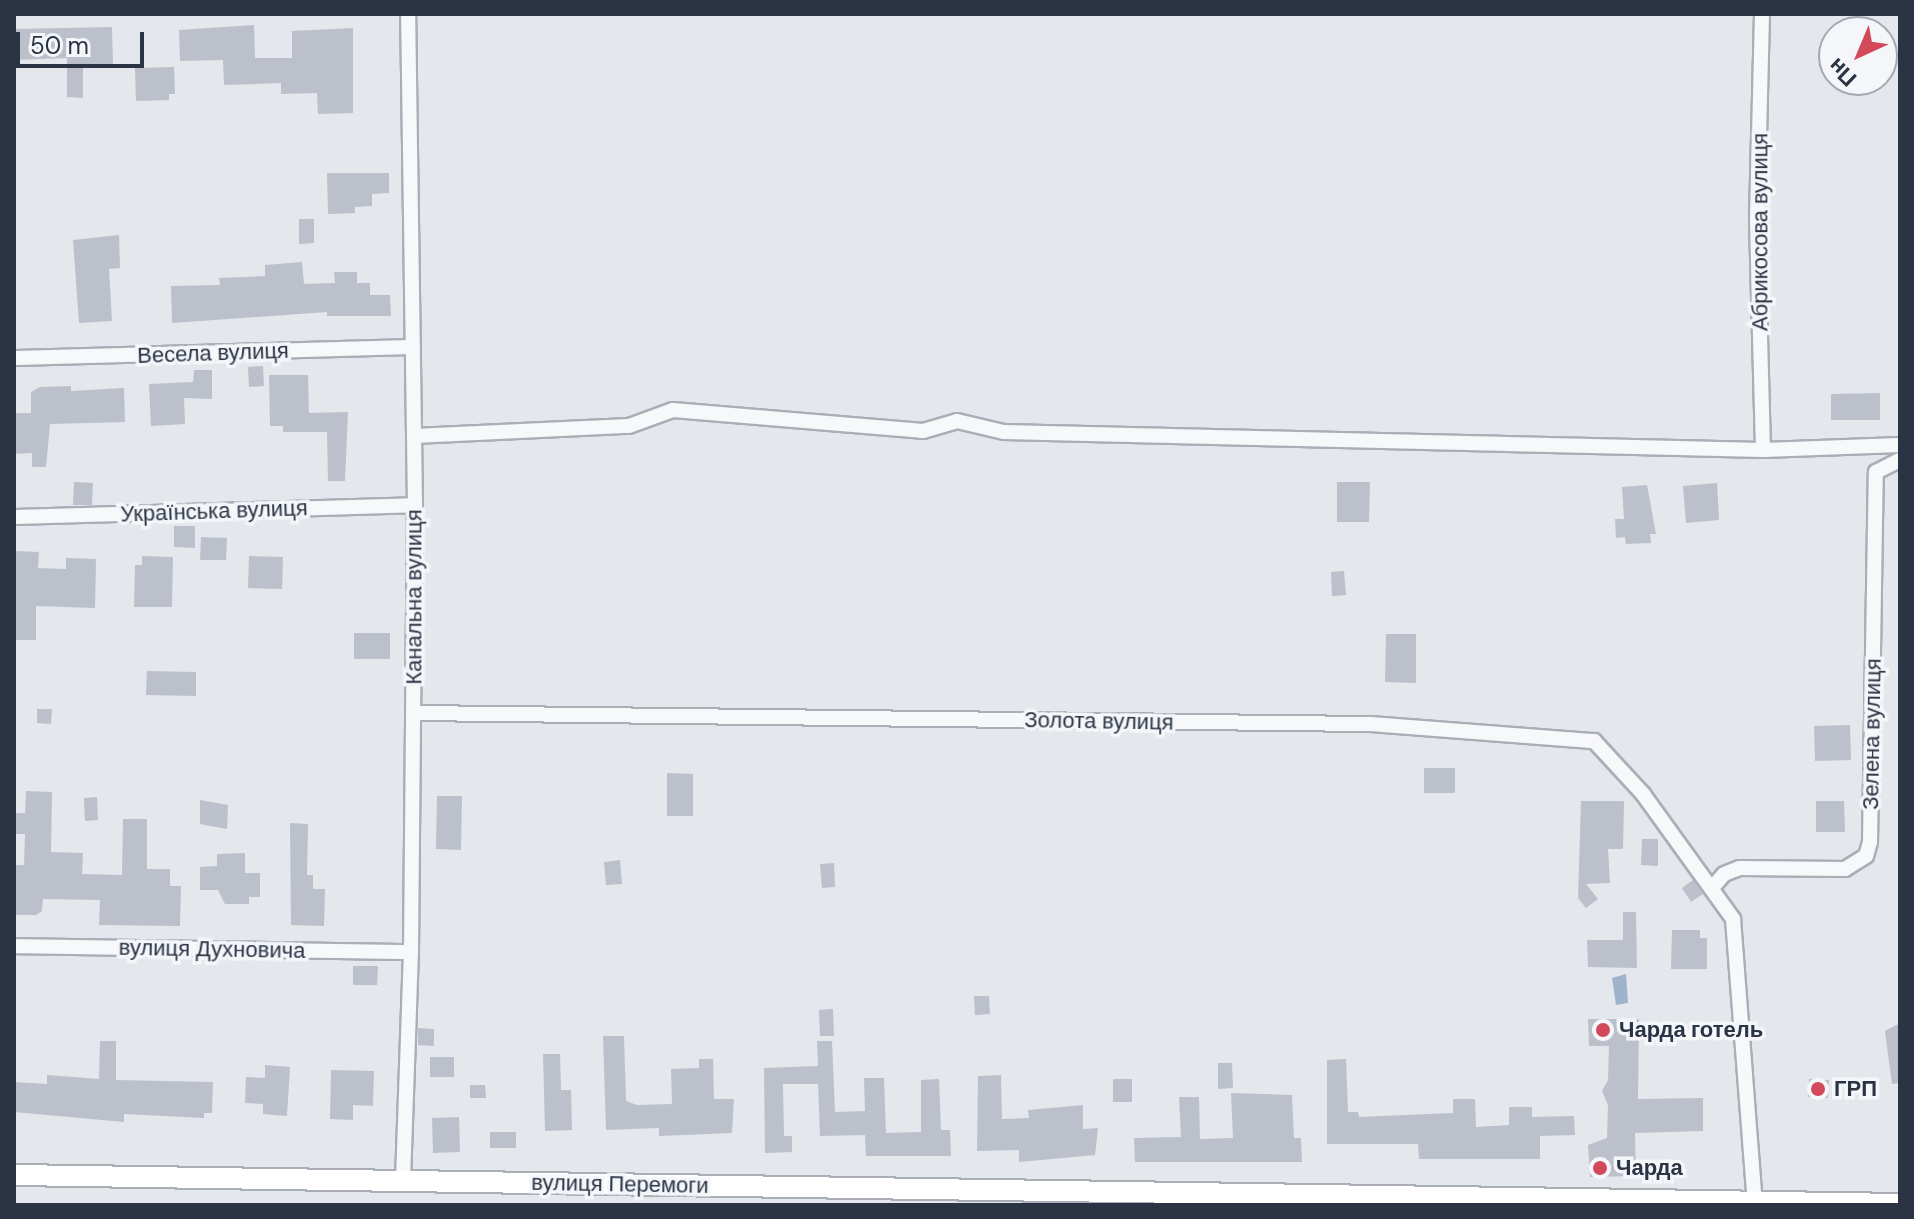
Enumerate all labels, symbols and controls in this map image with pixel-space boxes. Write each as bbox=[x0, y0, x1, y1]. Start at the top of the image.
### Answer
scale bar bbox=[20, 16, 148, 66]
north arrow bbox=[1818, 16, 1898, 96]
text: 50 m bbox=[30, 30, 89, 61]
text: Пн bbox=[1822, 52, 1863, 93]
street label: Абрикосова вулиця bbox=[1747, 133, 1773, 331]
street label: Весела вулиця bbox=[137, 337, 289, 369]
street label: Українська вулиця bbox=[120, 495, 308, 527]
street label: Канальна вулиця bbox=[401, 509, 427, 685]
street label: Зелена вулиця bbox=[1857, 658, 1887, 810]
street label: Золота вулиця bbox=[1024, 707, 1174, 735]
street label: вулиця Духновича bbox=[118, 934, 306, 964]
place label: Чарда готель bbox=[1619, 1017, 1763, 1043]
marker: Чарда готель bbox=[1594, 1021, 1612, 1039]
place label: ГРП bbox=[1834, 1076, 1877, 1102]
marker: ГРП bbox=[1809, 1080, 1827, 1098]
place label: Чарда bbox=[1616, 1155, 1683, 1181]
marker: Чарда bbox=[1591, 1159, 1609, 1177]
street label: вулиця Перемоги bbox=[531, 1169, 709, 1199]

